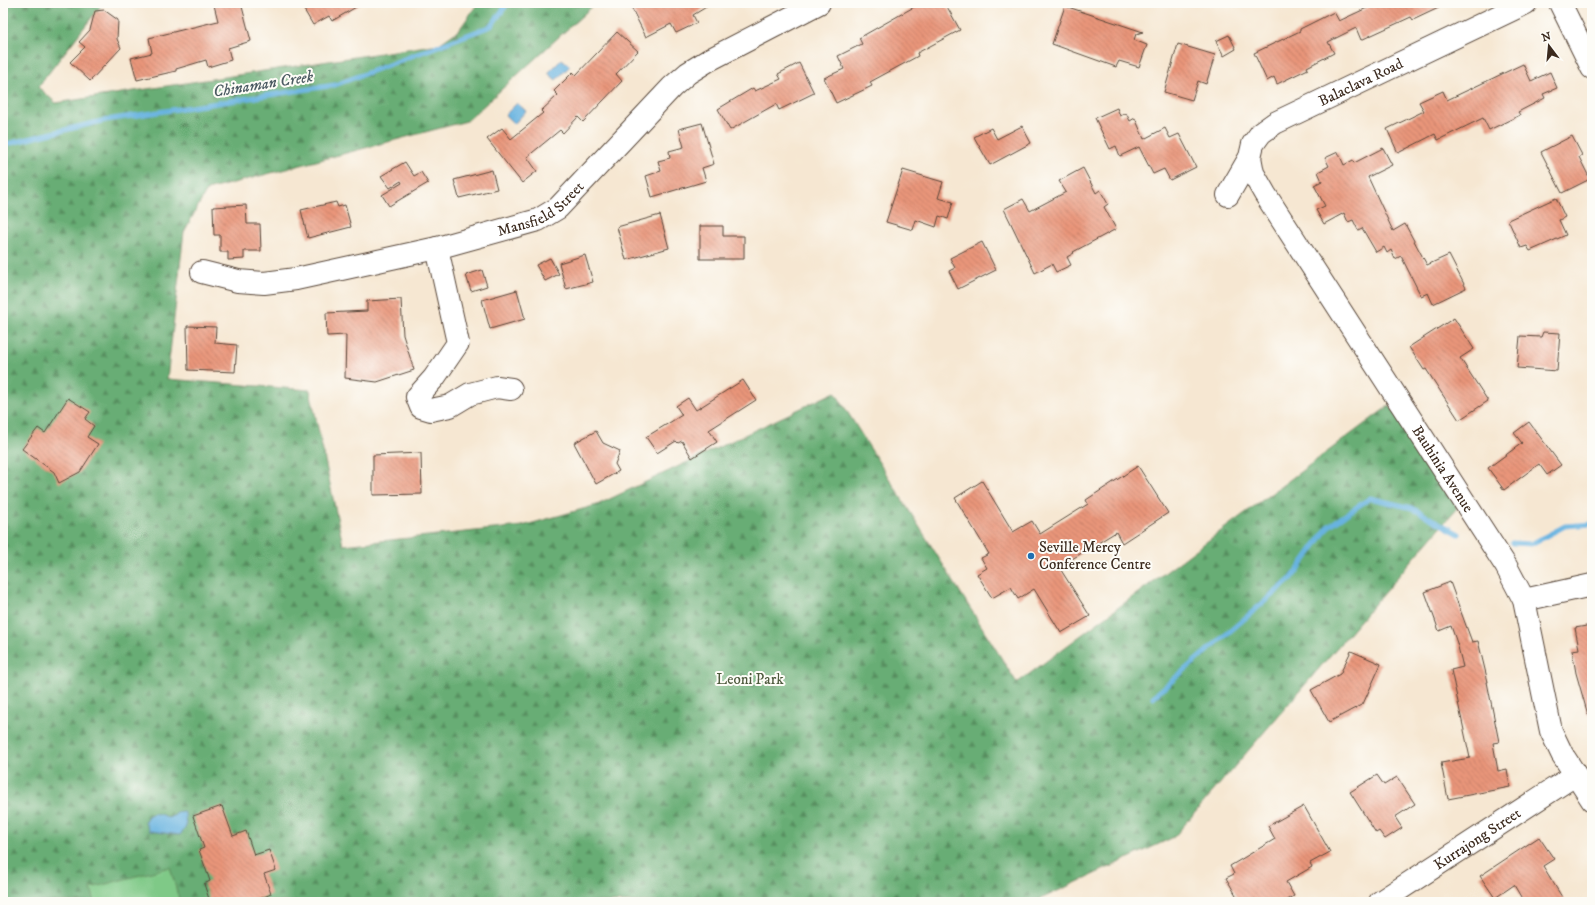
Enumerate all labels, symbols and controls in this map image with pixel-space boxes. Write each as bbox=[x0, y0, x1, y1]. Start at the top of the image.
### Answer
north arrow bbox=[1529, 26, 1569, 66]
text: N bbox=[1540, 29, 1553, 45]
street label: Balaclava Road bbox=[1316, 54, 1407, 111]
water label: Chinaman Creek bbox=[212, 66, 315, 102]
street label: Mansfield Street bbox=[495, 177, 588, 241]
street label: Bauhinia Avenue bbox=[1408, 422, 1478, 516]
place label: Seville Mercy Conference Centre bbox=[1039, 538, 1151, 574]
marker: Seville Mercy Conference Centre bbox=[1026, 551, 1036, 561]
park label: Leoni Park bbox=[716, 670, 784, 689]
street label: Kurrajong Street bbox=[1430, 804, 1525, 874]

